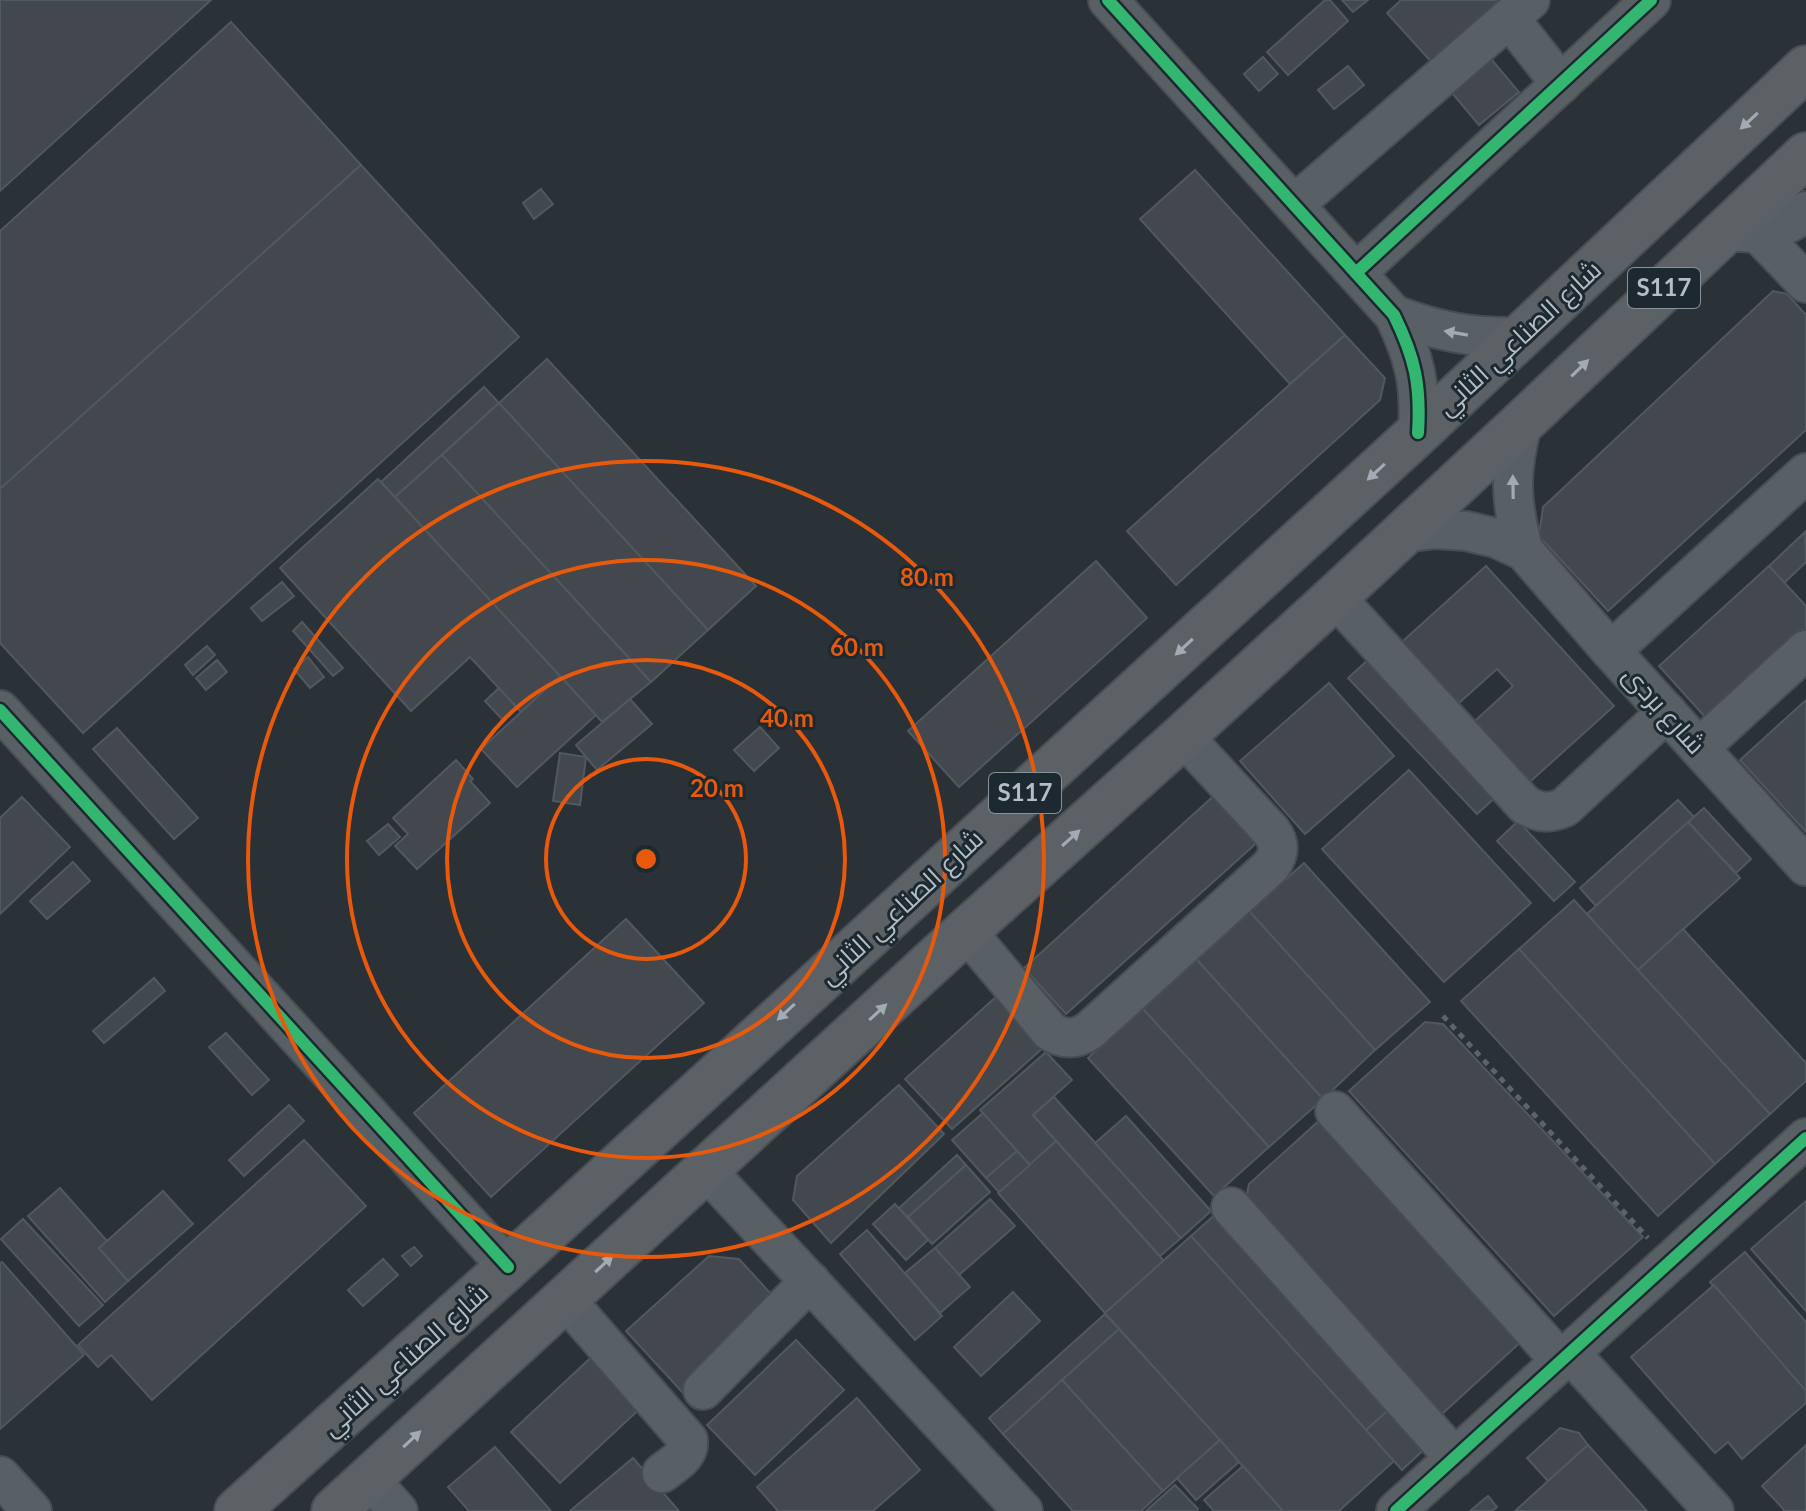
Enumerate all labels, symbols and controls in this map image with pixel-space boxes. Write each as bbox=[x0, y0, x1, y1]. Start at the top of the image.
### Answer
one-way arrow bbox=[1740, 112, 1759, 130]
street label: شارع الصناعي الثاني bbox=[1429, 253, 1611, 426]
road number: S117 bbox=[1628, 268, 1700, 308]
one-way arrow bbox=[1443, 327, 1468, 339]
one-way arrow bbox=[1570, 360, 1589, 378]
one-way arrow bbox=[1366, 462, 1385, 480]
one-way arrow bbox=[1506, 474, 1519, 499]
text: 80 m bbox=[900, 562, 954, 591]
text: 60 m bbox=[830, 632, 884, 661]
one-way arrow bbox=[1175, 638, 1194, 656]
street label: شارع بردى bbox=[1615, 659, 1713, 761]
text: 40 m bbox=[760, 703, 814, 732]
text: 20 m bbox=[690, 773, 744, 802]
road number: S117 bbox=[989, 773, 1061, 813]
street label: شارع الصناعي الثاني bbox=[811, 822, 993, 995]
one-way arrow bbox=[1061, 829, 1080, 847]
centre of rings bbox=[632, 845, 660, 873]
one-way arrow bbox=[777, 1003, 796, 1021]
one-way arrow bbox=[868, 1004, 887, 1022]
one-way arrow bbox=[594, 1255, 613, 1273]
street label: شارع الصناعي الثاني bbox=[314, 1276, 498, 1447]
one-way arrow bbox=[403, 1431, 422, 1449]

